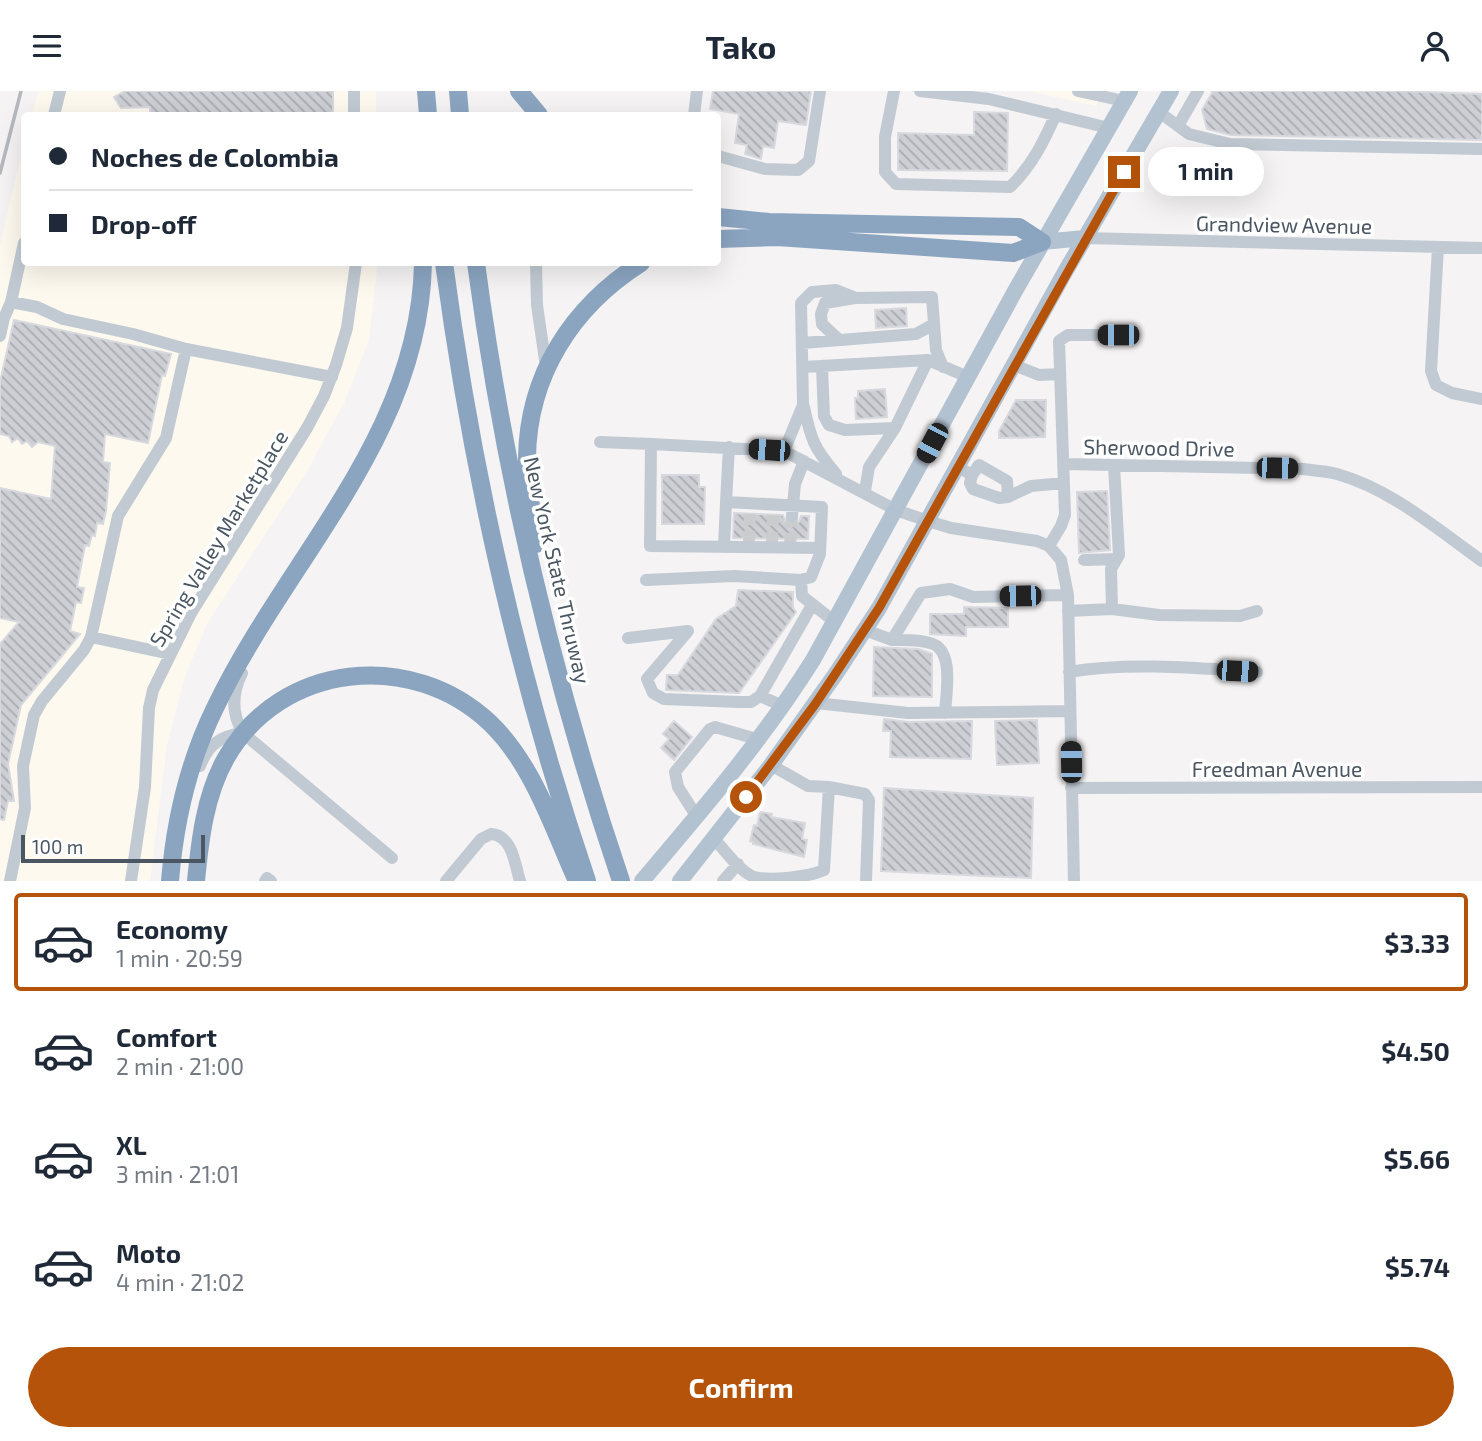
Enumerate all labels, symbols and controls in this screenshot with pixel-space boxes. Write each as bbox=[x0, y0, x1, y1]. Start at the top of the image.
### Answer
icon: menu bbox=[28, 27, 66, 65]
text: Tako bbox=[706, 27, 776, 65]
icon: person bbox=[1416, 27, 1454, 65]
text: Noches de Colombia bbox=[91, 141, 339, 172]
callout: 1 min bbox=[1148, 147, 1264, 197]
route end bbox=[1108, 156, 1140, 188]
text: 1 min bbox=[1178, 157, 1234, 185]
text: Drop-off bbox=[91, 208, 196, 239]
street label: Grandview Avenue bbox=[1196, 210, 1372, 238]
car bbox=[1098, 325, 1140, 346]
car bbox=[913, 420, 952, 466]
street label: Spring Valley Marketplace bbox=[143, 425, 293, 651]
street label: Sherwood Drive bbox=[1083, 433, 1235, 461]
car bbox=[748, 438, 791, 462]
street label: New York State Thruway bbox=[520, 454, 596, 686]
car bbox=[1256, 457, 1299, 479]
car bbox=[999, 585, 1042, 607]
car bbox=[1216, 659, 1259, 683]
car bbox=[1061, 741, 1082, 783]
street label: Freedman Avenue bbox=[1192, 756, 1362, 781]
route start bbox=[730, 781, 762, 813]
scale bar bbox=[21, 832, 205, 864]
text: 100 m bbox=[32, 835, 83, 858]
icon: car bbox=[32, 911, 95, 974]
text: Economy bbox=[116, 913, 228, 944]
text: $3.33 bbox=[1384, 927, 1450, 958]
text: 1 min · 20:59 bbox=[116, 944, 243, 972]
icon: car bbox=[32, 1019, 95, 1082]
text: Comfort bbox=[116, 1021, 217, 1052]
text: $4.50 bbox=[1381, 1035, 1450, 1066]
text: 2 min · 21:00 bbox=[116, 1052, 244, 1080]
icon: car bbox=[32, 1127, 95, 1190]
text: XL bbox=[116, 1129, 147, 1160]
text: $5.66 bbox=[1384, 1143, 1450, 1174]
text: 3 min · 21:01 bbox=[116, 1160, 239, 1188]
icon: car bbox=[32, 1235, 95, 1298]
text: Moto bbox=[116, 1237, 181, 1268]
text: $5.74 bbox=[1385, 1251, 1450, 1282]
text: 4 min · 21:02 bbox=[116, 1268, 244, 1296]
button: Confirm bbox=[28, 1347, 1454, 1427]

